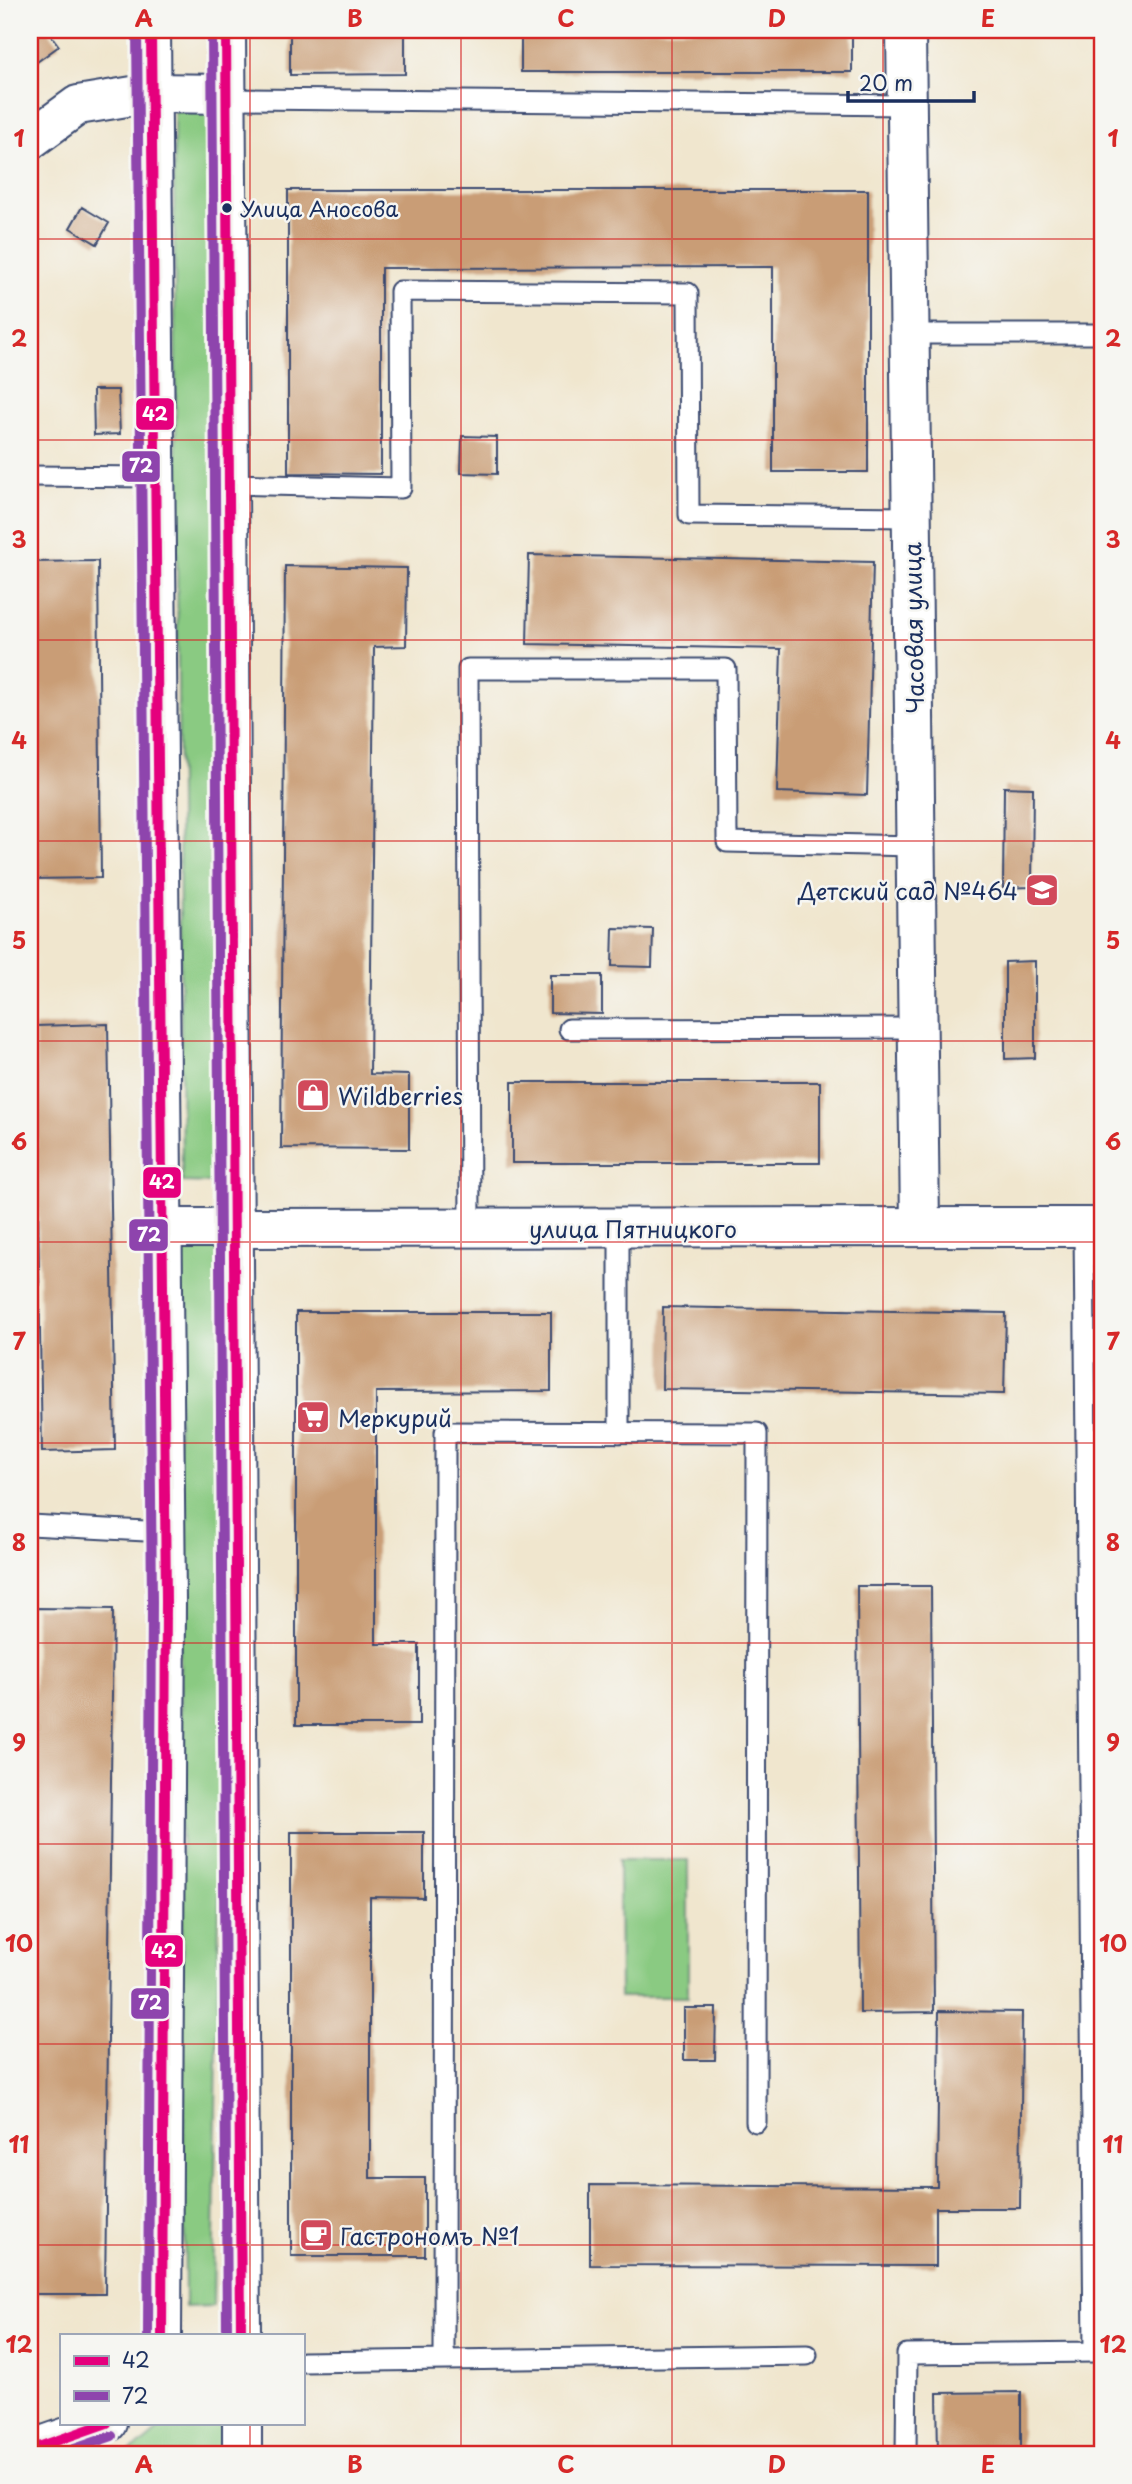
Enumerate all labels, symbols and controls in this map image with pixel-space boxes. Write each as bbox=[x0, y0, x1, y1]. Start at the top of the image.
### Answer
text: A bbox=[135, 0, 153, 35]
text: B bbox=[347, 0, 363, 35]
text: C bbox=[557, 0, 575, 35]
text: D bbox=[768, 0, 786, 35]
text: E bbox=[981, 0, 995, 35]
scale bar bbox=[848, 60, 974, 104]
text: 20 m bbox=[859, 66, 913, 98]
text: 1 bbox=[14, 120, 25, 155]
text: 1 bbox=[1108, 120, 1119, 155]
place label: Улица Аносова bbox=[240, 192, 398, 224]
marker: Улица Аносова bbox=[220, 201, 234, 215]
text: 2 bbox=[11, 320, 27, 355]
text: 2 bbox=[1105, 320, 1121, 355]
line badge: 42 bbox=[135, 397, 175, 431]
text: 42 bbox=[142, 399, 168, 427]
line badge: 72 bbox=[121, 450, 161, 483]
text: 72 bbox=[129, 451, 153, 479]
text: 3 bbox=[11, 521, 27, 556]
text: 3 bbox=[1105, 521, 1121, 556]
street label: Часовая улица bbox=[894, 541, 932, 714]
text: 4 bbox=[11, 722, 27, 757]
text: 4 bbox=[1105, 722, 1121, 757]
school or university icon: Детский сад №464 bbox=[1023, 871, 1061, 909]
place label: Детский сад №464 bbox=[797, 873, 1018, 908]
text: 5 bbox=[12, 922, 26, 957]
text: 5 bbox=[1106, 922, 1120, 957]
shop icon: Wildberries bbox=[294, 1076, 332, 1114]
place label: Wildberries bbox=[338, 1078, 463, 1113]
text: 6 bbox=[11, 1123, 27, 1158]
text: 6 bbox=[1105, 1123, 1121, 1158]
line badge: 42 bbox=[142, 1166, 182, 1199]
text: 42 bbox=[149, 1167, 175, 1195]
street label: улица Пятницкого bbox=[529, 1211, 737, 1246]
line badge: 72 bbox=[128, 1218, 169, 1252]
text: 72 bbox=[137, 1220, 161, 1248]
text: 7 bbox=[12, 1323, 26, 1358]
text: 7 bbox=[1106, 1323, 1120, 1358]
supermarket icon: Меркурий bbox=[294, 1398, 332, 1436]
place label: Меркурий bbox=[338, 1400, 452, 1435]
text: 8 bbox=[12, 1524, 26, 1559]
text: 8 bbox=[1106, 1524, 1120, 1559]
text: 9 bbox=[12, 1724, 26, 1759]
text: 9 bbox=[1106, 1724, 1120, 1759]
text: 10 bbox=[5, 1925, 33, 1960]
text: 10 bbox=[1099, 1925, 1127, 1960]
line badge: 42 bbox=[144, 1934, 184, 1968]
text: 42 bbox=[151, 1936, 177, 1964]
line badge: 72 bbox=[130, 1987, 170, 2020]
text: 72 bbox=[138, 1988, 162, 2016]
text: 11 bbox=[9, 2126, 30, 2161]
text: 11 bbox=[1103, 2126, 1124, 2161]
cafe icon: Гастрономъ №1 bbox=[297, 2216, 335, 2254]
place label: Гастрономъ №1 bbox=[340, 2218, 519, 2253]
text: 12 bbox=[5, 2326, 33, 2361]
text: 12 bbox=[1099, 2326, 1127, 2361]
legend bbox=[60, 2334, 304, 2424]
text: 42 bbox=[122, 2343, 150, 2375]
text: 72 bbox=[122, 2379, 148, 2411]
text: A bbox=[135, 2446, 153, 2481]
text: B bbox=[347, 2446, 363, 2481]
text: C bbox=[557, 2446, 575, 2481]
text: D bbox=[768, 2446, 786, 2481]
text: E bbox=[981, 2446, 995, 2481]

